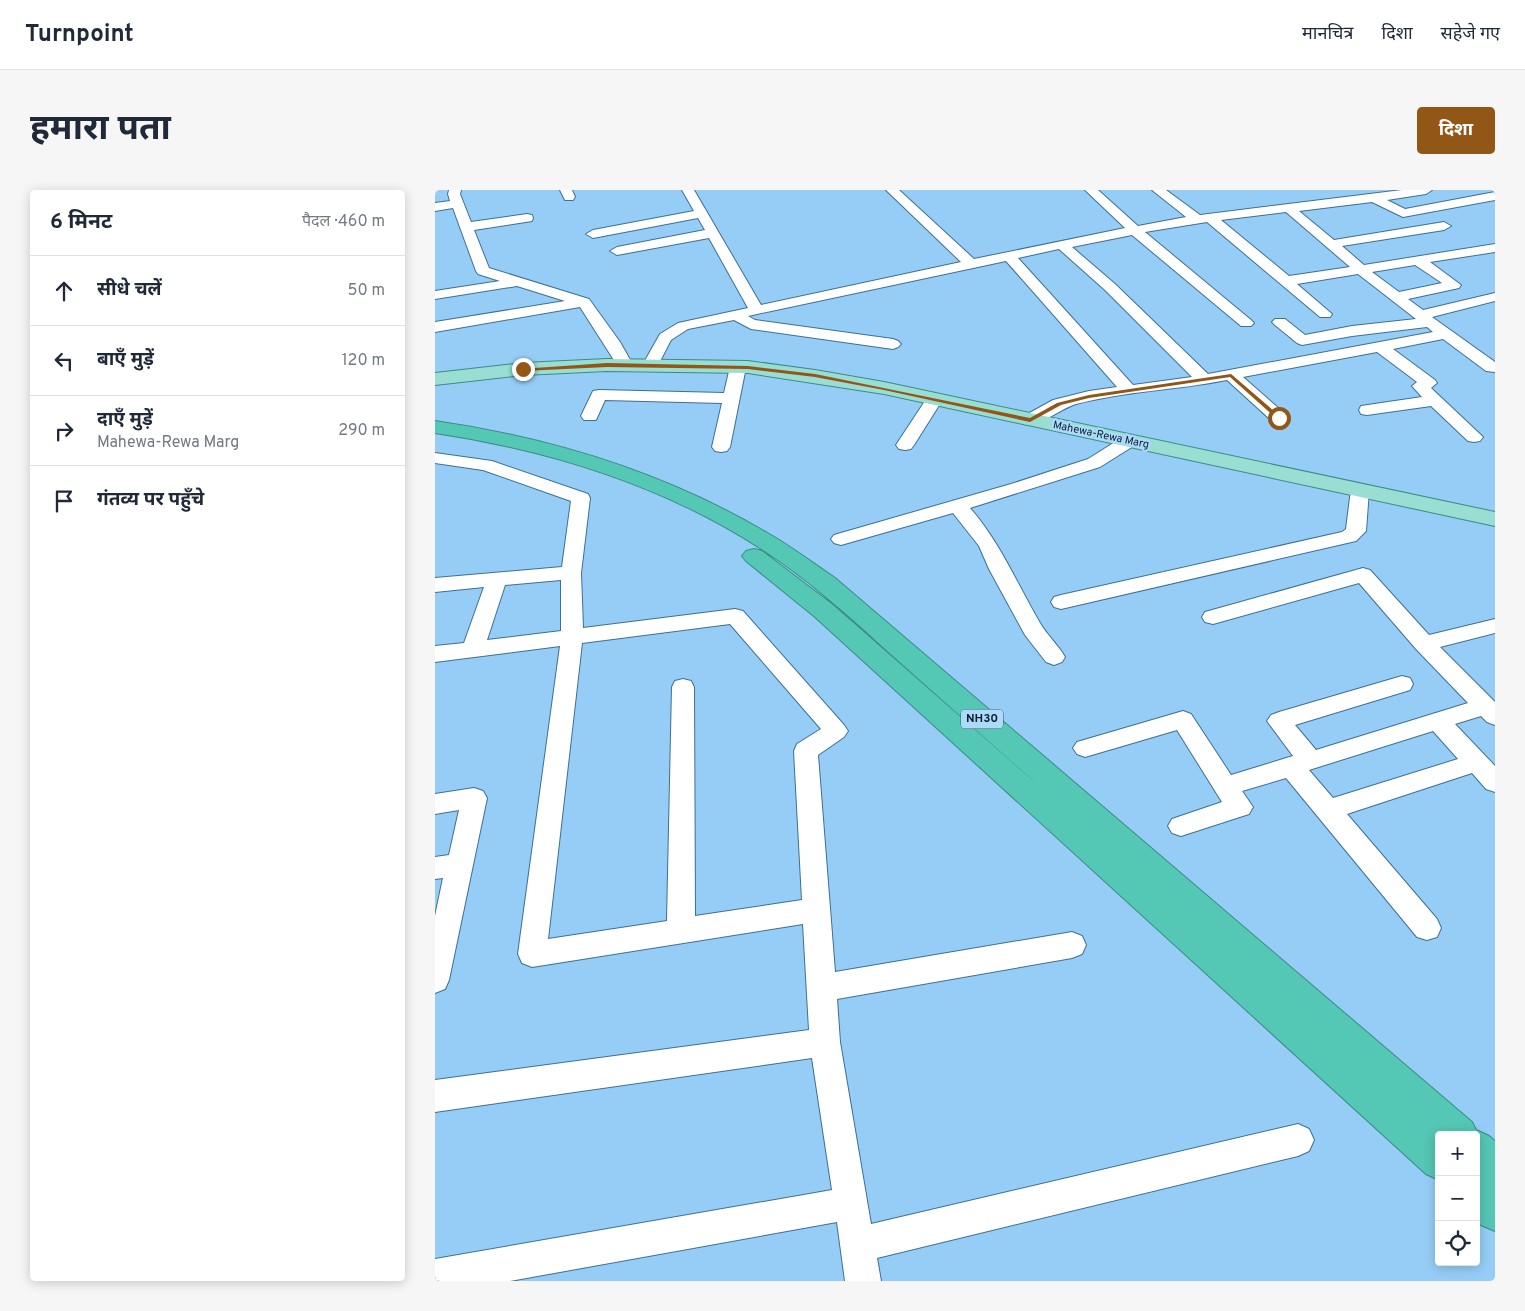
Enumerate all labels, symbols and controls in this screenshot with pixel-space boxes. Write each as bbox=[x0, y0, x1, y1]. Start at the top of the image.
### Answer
text: Turnpoint bbox=[25, 20, 134, 50]
text: मानचित्र bbox=[1302, 23, 1353, 46]
text: दिशा bbox=[1381, 23, 1413, 46]
text: सहेजे गए bbox=[1441, 23, 1500, 46]
button: दिशा bbox=[1417, 107, 1495, 154]
text: हमारा पता bbox=[30, 108, 171, 152]
text: 6 मिनट bbox=[50, 209, 112, 236]
text: पैदल · 460 m bbox=[302, 212, 385, 232]
icon: ahead bbox=[50, 277, 78, 305]
text: सीधे चलें bbox=[97, 278, 162, 302]
text: 50 m bbox=[348, 281, 385, 301]
icon: left bbox=[50, 347, 78, 375]
text: बाएँ मुड़ें bbox=[97, 348, 154, 372]
text: 120 m bbox=[342, 351, 385, 371]
route end bbox=[512, 358, 535, 381]
route start bbox=[1268, 407, 1291, 430]
text: दाएँ मुड़ें bbox=[97, 408, 153, 432]
icon: right bbox=[50, 417, 78, 445]
street label: Mahewa-Rewa Marg bbox=[1052, 418, 1150, 452]
text: 290 m bbox=[338, 421, 385, 441]
text: Mahewa-Rewa Marg bbox=[97, 433, 239, 453]
icon: arrive bbox=[50, 487, 78, 515]
text: गंतव्य पर पहुँचे bbox=[97, 488, 204, 512]
road number: NH30 bbox=[961, 710, 1003, 728]
map controls bbox=[1435, 1131, 1480, 1266]
button: + bbox=[1435, 1131, 1480, 1176]
button: − bbox=[1435, 1176, 1480, 1221]
button: locate bbox=[1435, 1221, 1480, 1266]

